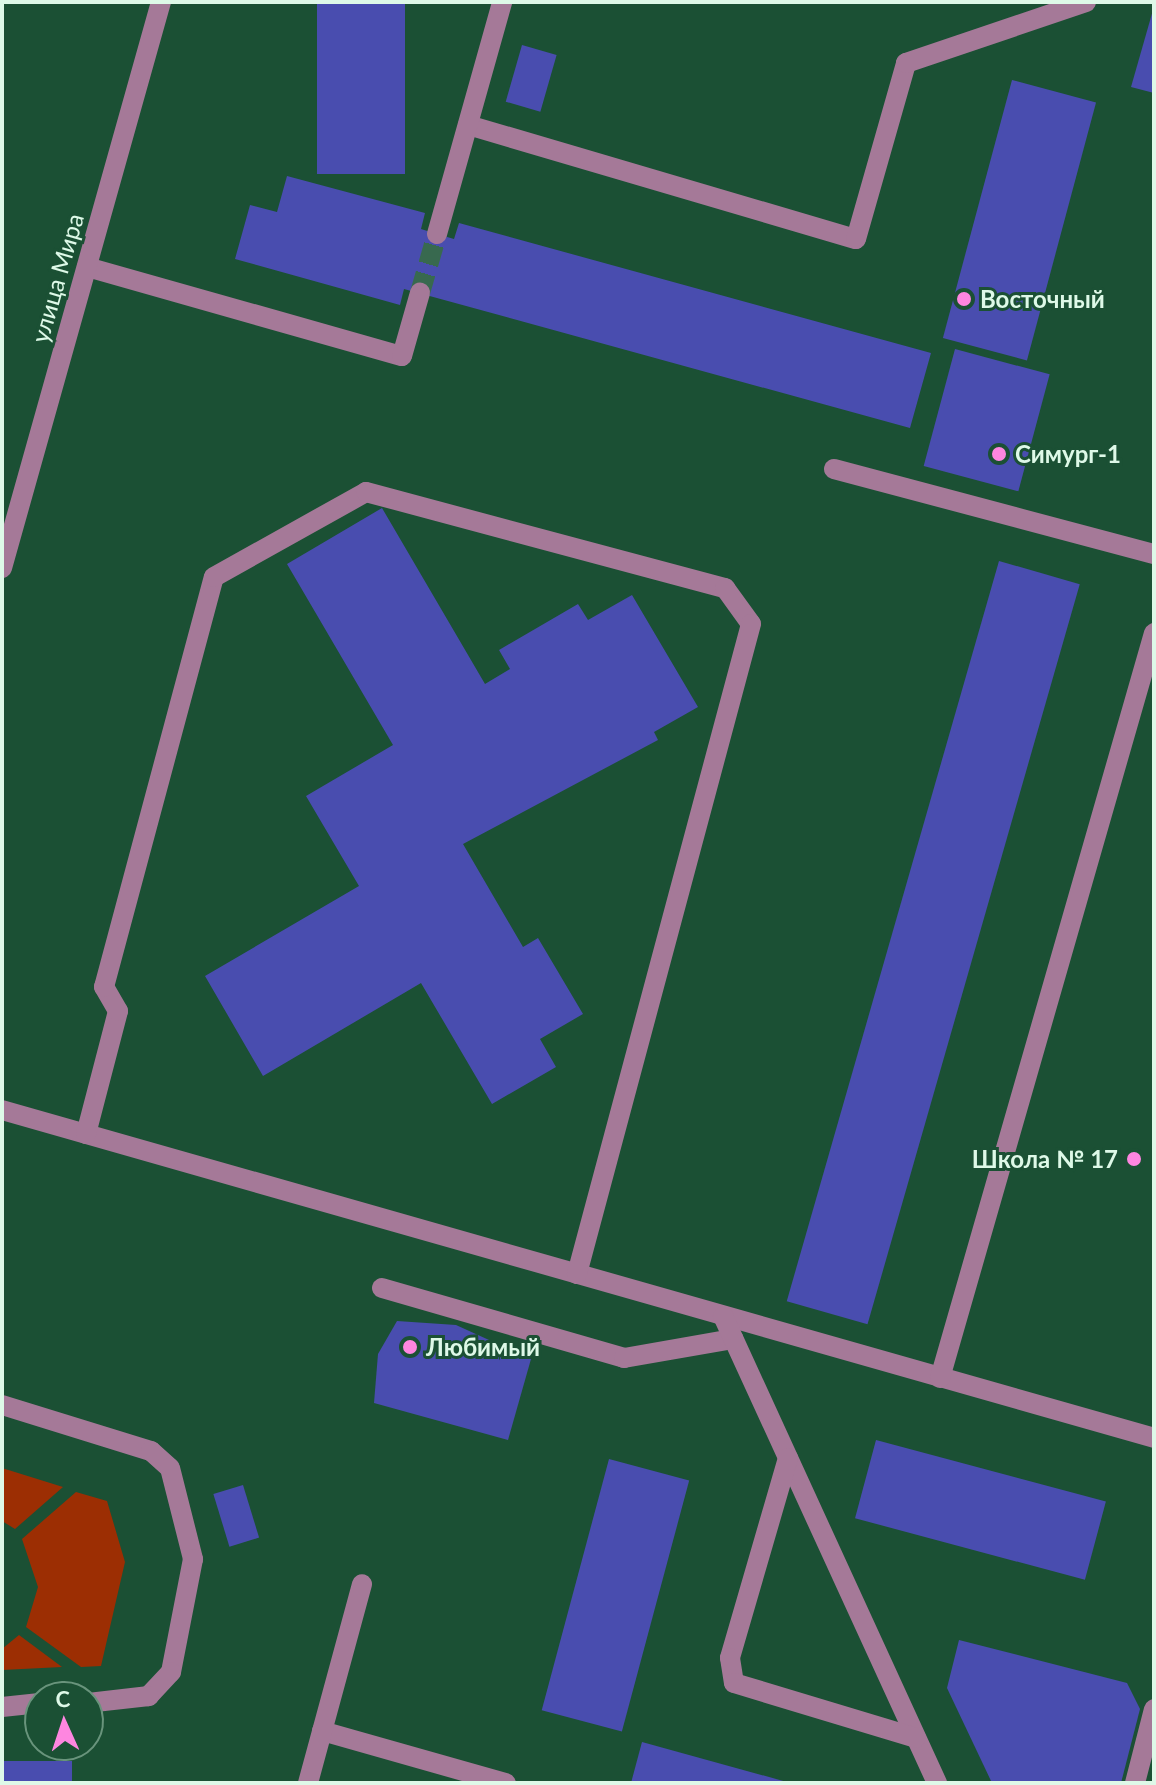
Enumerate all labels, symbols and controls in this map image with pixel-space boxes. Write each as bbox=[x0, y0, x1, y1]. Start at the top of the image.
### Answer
street label: улица Мира bbox=[25, 210, 89, 346]
place label: Восточный bbox=[980, 285, 1105, 313]
marker: Восточный bbox=[955, 290, 973, 308]
place label: Симург-1 bbox=[1015, 440, 1121, 468]
marker: Симург-1 bbox=[990, 445, 1008, 463]
place label: Школа № 17 bbox=[972, 1145, 1118, 1173]
marker: Школа № 17 bbox=[1125, 1150, 1143, 1168]
place label: Любимый bbox=[426, 1333, 540, 1361]
marker: Любимый bbox=[401, 1338, 419, 1356]
north arrow bbox=[24, 1681, 104, 1761]
text: С bbox=[55, 1685, 71, 1712]

